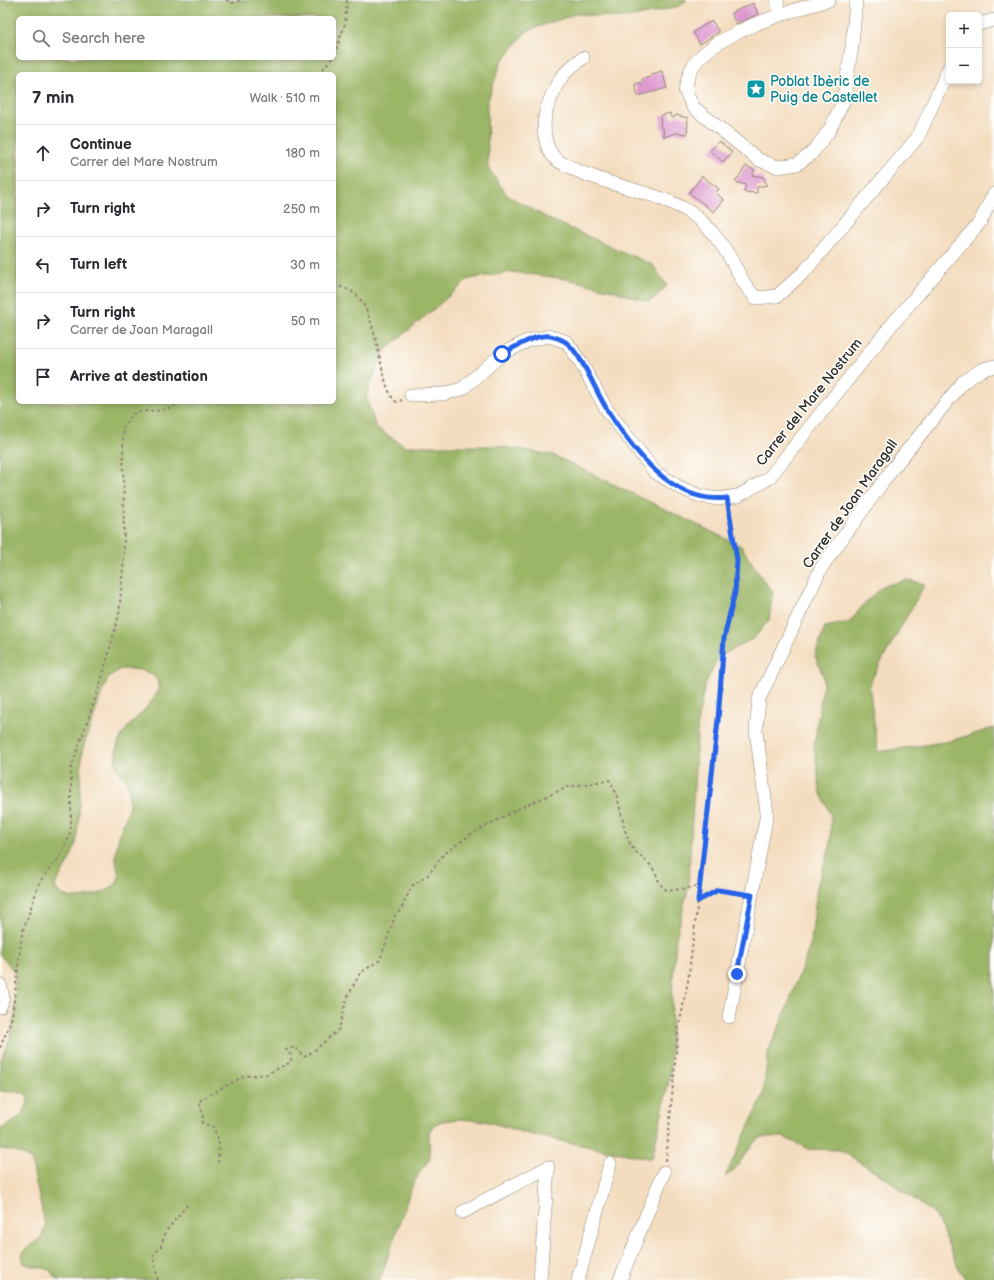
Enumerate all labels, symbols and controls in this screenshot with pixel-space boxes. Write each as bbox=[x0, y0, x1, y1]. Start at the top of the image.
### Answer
map controls bbox=[946, 12, 982, 84]
button: + bbox=[946, 12, 982, 48]
search box bbox=[16, 16, 336, 60]
icon: search bbox=[30, 27, 52, 49]
text: Search here bbox=[62, 29, 145, 48]
button: − bbox=[946, 48, 982, 84]
place label: Poblat Ibèric de Puig de Castellet bbox=[770, 73, 878, 106]
place icon: Poblat Ibèric de Puig de Castellet bbox=[745, 78, 767, 100]
text: 7 min bbox=[32, 88, 74, 108]
text: Walk · 510 m bbox=[249, 90, 320, 106]
text: Continue bbox=[70, 135, 132, 154]
icon: ahead bbox=[32, 142, 54, 164]
text: 180 m bbox=[285, 145, 320, 161]
text: Carrer del Mare Nostrum bbox=[70, 154, 218, 170]
icon: right bbox=[32, 198, 54, 220]
text: Turn right bbox=[70, 199, 135, 218]
text: 250 m bbox=[283, 201, 320, 217]
icon: left bbox=[32, 254, 54, 276]
text: Turn left bbox=[70, 255, 127, 274]
text: 30 m bbox=[290, 257, 320, 273]
text: Turn right bbox=[70, 303, 135, 322]
icon: right bbox=[32, 310, 54, 332]
text: 50 m bbox=[291, 313, 320, 329]
text: Carrer de Joan Maragall bbox=[70, 322, 213, 338]
street label: Carrer del Mare Nostrum bbox=[752, 335, 866, 469]
route start bbox=[493, 345, 511, 363]
icon: arrive bbox=[32, 366, 54, 388]
text: Arrive at destination bbox=[70, 367, 208, 386]
street label: Carrer de Joan Maragall bbox=[799, 436, 901, 572]
route end bbox=[728, 965, 746, 983]

